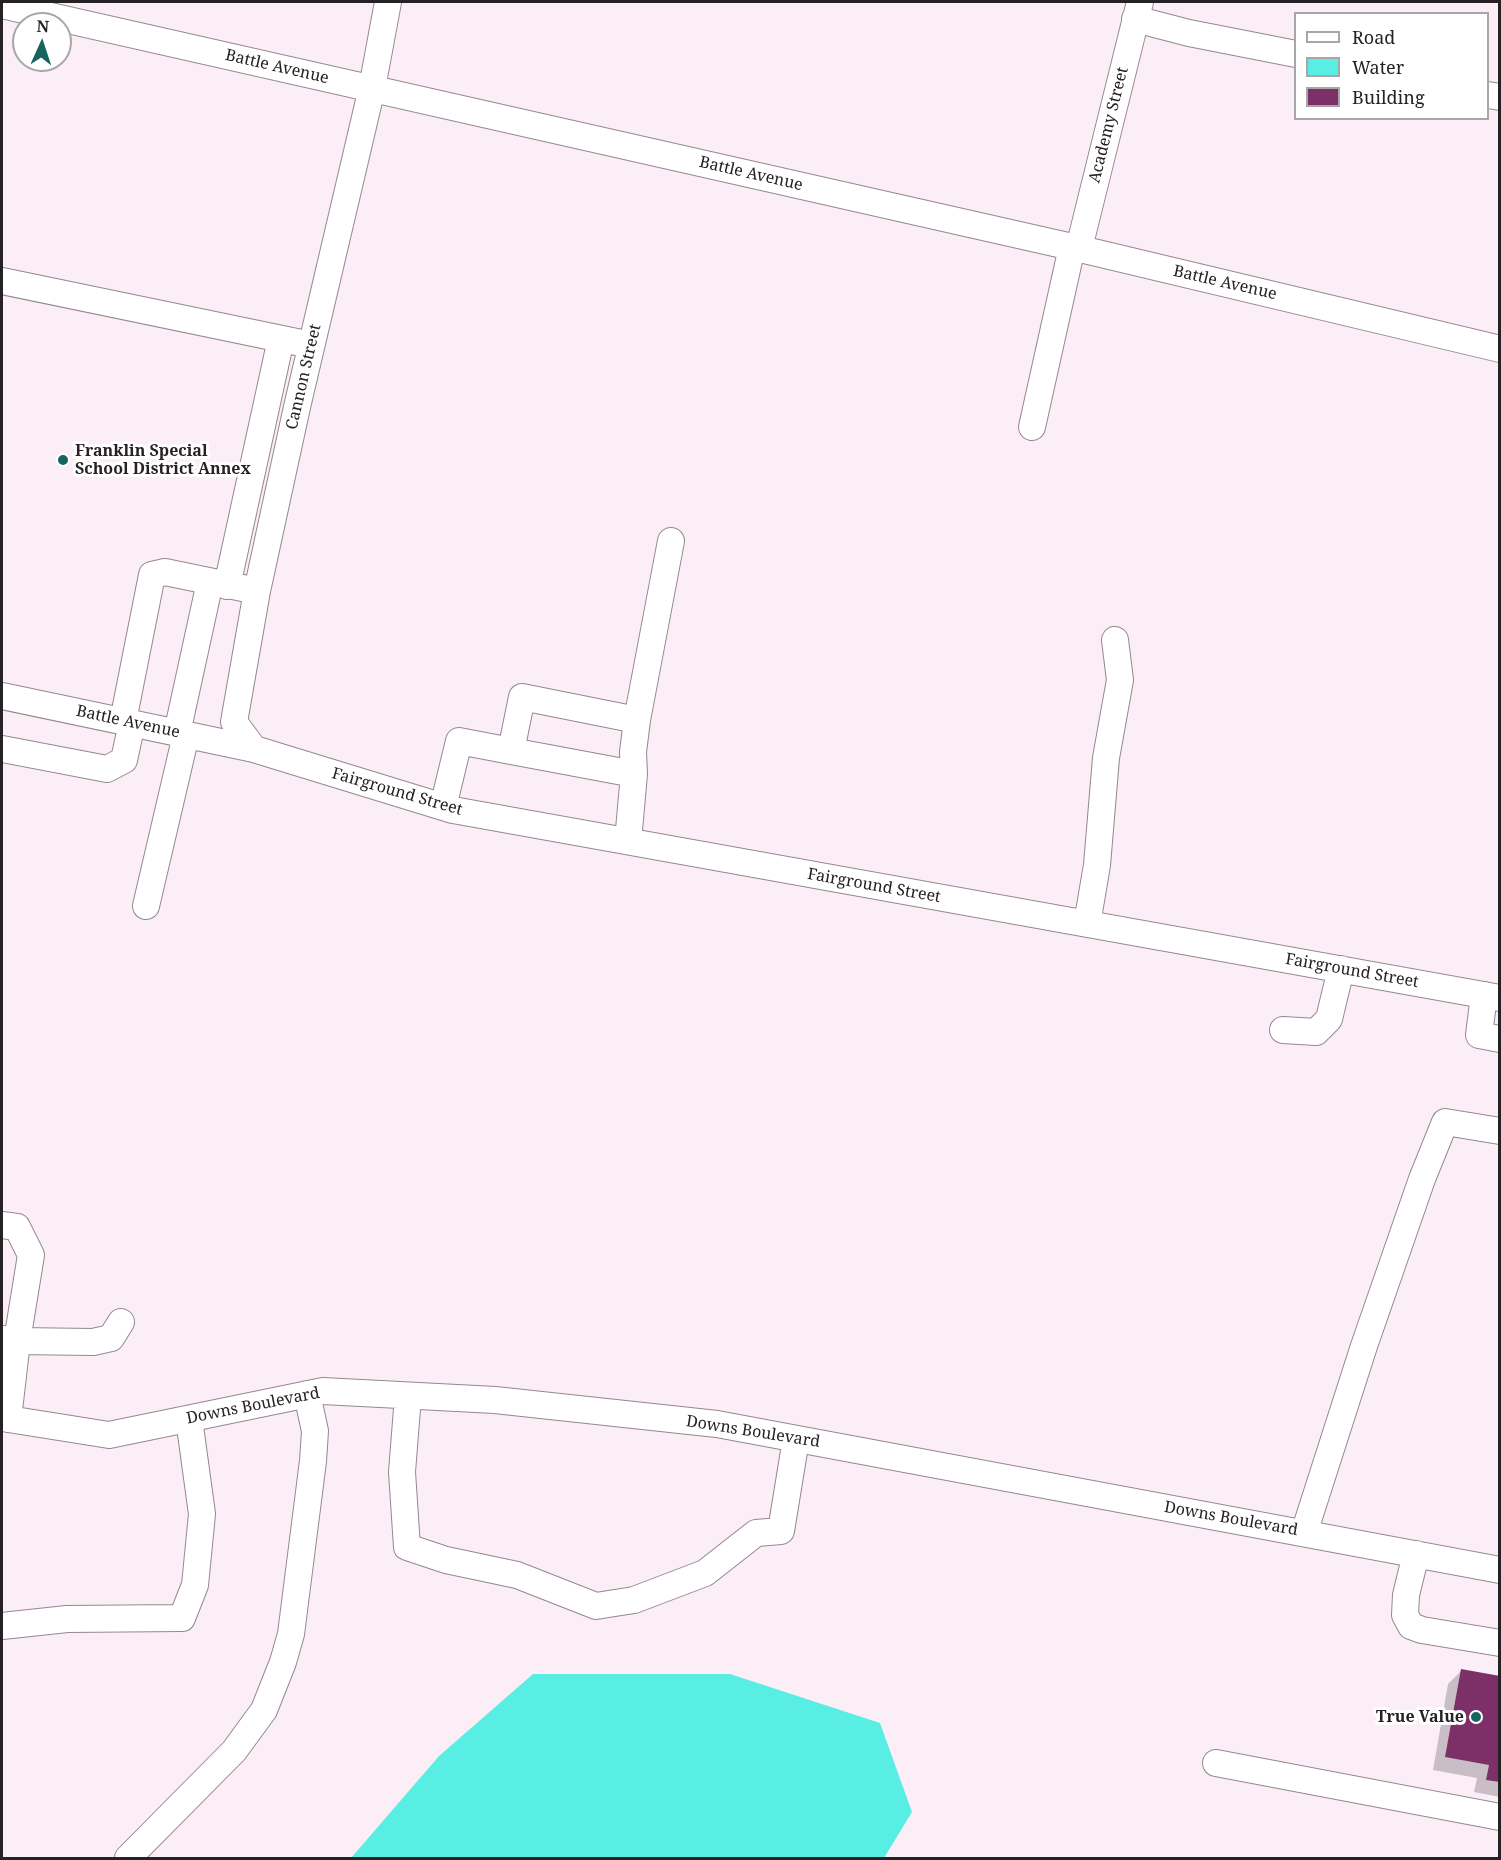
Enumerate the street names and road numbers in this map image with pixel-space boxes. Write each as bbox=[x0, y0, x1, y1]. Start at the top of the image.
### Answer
street label: Battle Avenue bbox=[223, 46, 331, 88]
street label: Academy Street bbox=[1085, 65, 1133, 185]
street label: Battle Avenue bbox=[697, 153, 805, 195]
street label: Battle Avenue bbox=[1171, 262, 1279, 304]
street label: Cannon Street bbox=[283, 322, 325, 432]
street label: Battle Avenue bbox=[74, 702, 182, 742]
street label: Fairground Street bbox=[330, 764, 464, 820]
street label: Fairground Street bbox=[806, 865, 942, 907]
street label: Fairground Street bbox=[1284, 950, 1420, 992]
street label: Downs Boulevard bbox=[185, 1384, 321, 1428]
street label: Downs Boulevard bbox=[685, 1412, 821, 1452]
street label: Downs Boulevard bbox=[1163, 1498, 1299, 1540]

